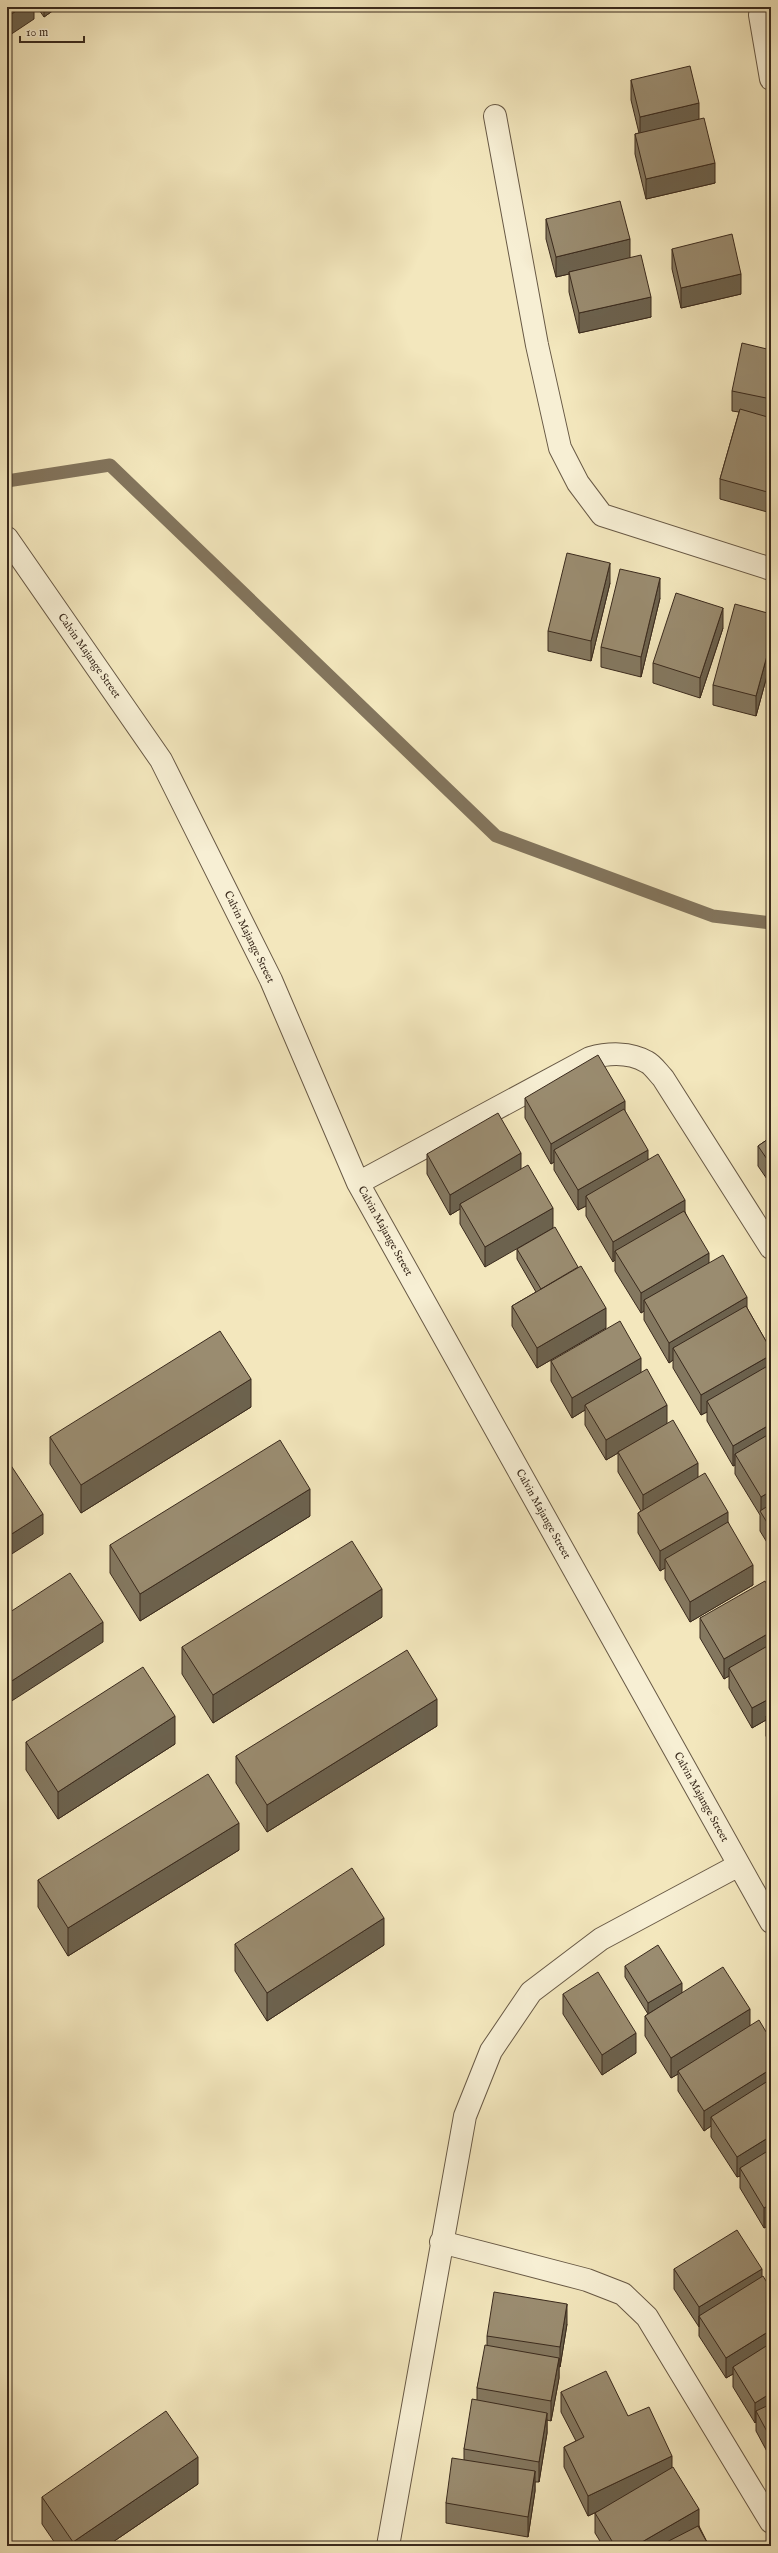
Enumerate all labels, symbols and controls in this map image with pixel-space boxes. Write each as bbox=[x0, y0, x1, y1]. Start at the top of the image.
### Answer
scale bar bbox=[20, 18, 84, 44]
text: 10 m bbox=[26, 25, 48, 40]
street label: Calvin Majange Street bbox=[54, 611, 124, 701]
street label: Calvin Majange Street bbox=[221, 889, 277, 985]
street label: Calvin Majange Street bbox=[354, 1184, 416, 1279]
street label: Calvin Majange Street bbox=[512, 1467, 574, 1562]
street label: Calvin Majange Street bbox=[670, 1750, 732, 1845]

